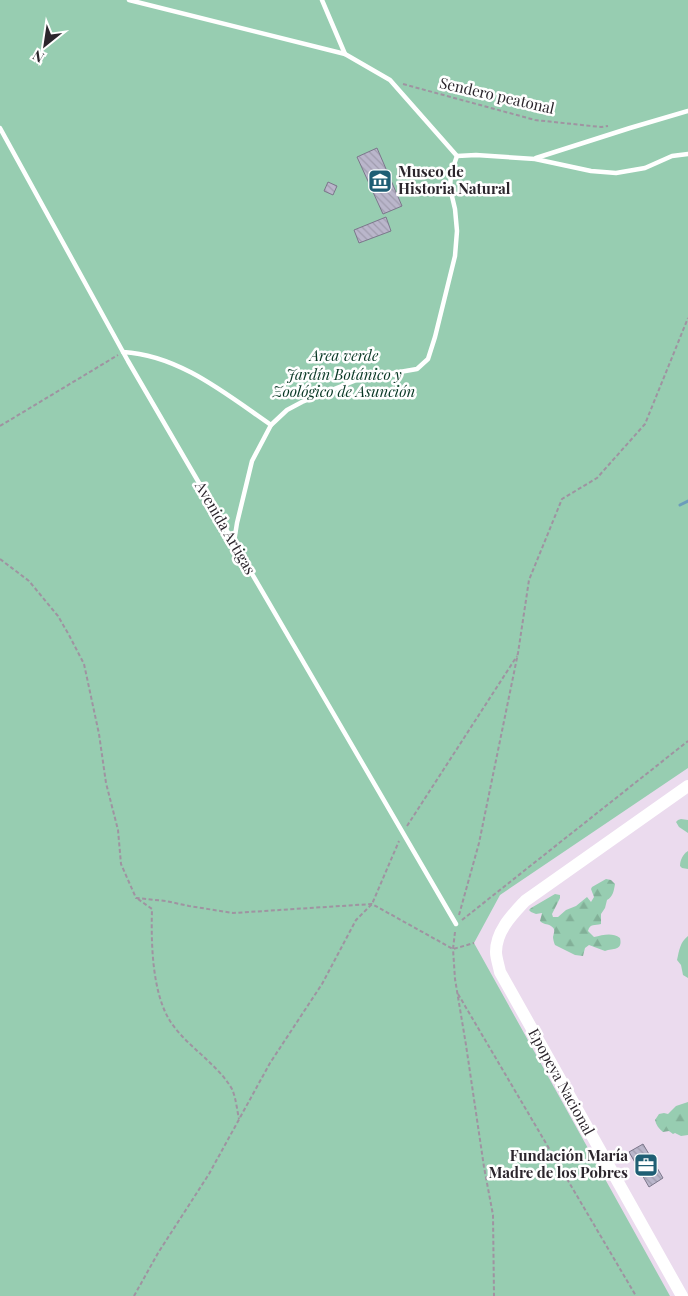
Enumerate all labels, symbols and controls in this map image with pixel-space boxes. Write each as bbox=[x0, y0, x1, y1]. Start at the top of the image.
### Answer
north arrow bbox=[20, 20, 70, 70]
text: N bbox=[29, 46, 47, 67]
street label: Sendero peatonal bbox=[438, 72, 557, 118]
place label: Museo de Historia Natural bbox=[398, 161, 511, 198]
museum icon: Museo de Historia Natural bbox=[367, 168, 393, 194]
park label: Area verde bbox=[308, 345, 379, 365]
park label: Jardín Botánico y Zoológico de Asunción bbox=[272, 364, 415, 401]
street label: Avenida Artigas bbox=[191, 476, 261, 578]
street label: Epopeya Nacional bbox=[524, 1025, 599, 1138]
place label: Fundación María Madre de los Pobres bbox=[488, 1145, 628, 1182]
office icon: Fundación María Madre de los Pobres bbox=[633, 1152, 659, 1178]

